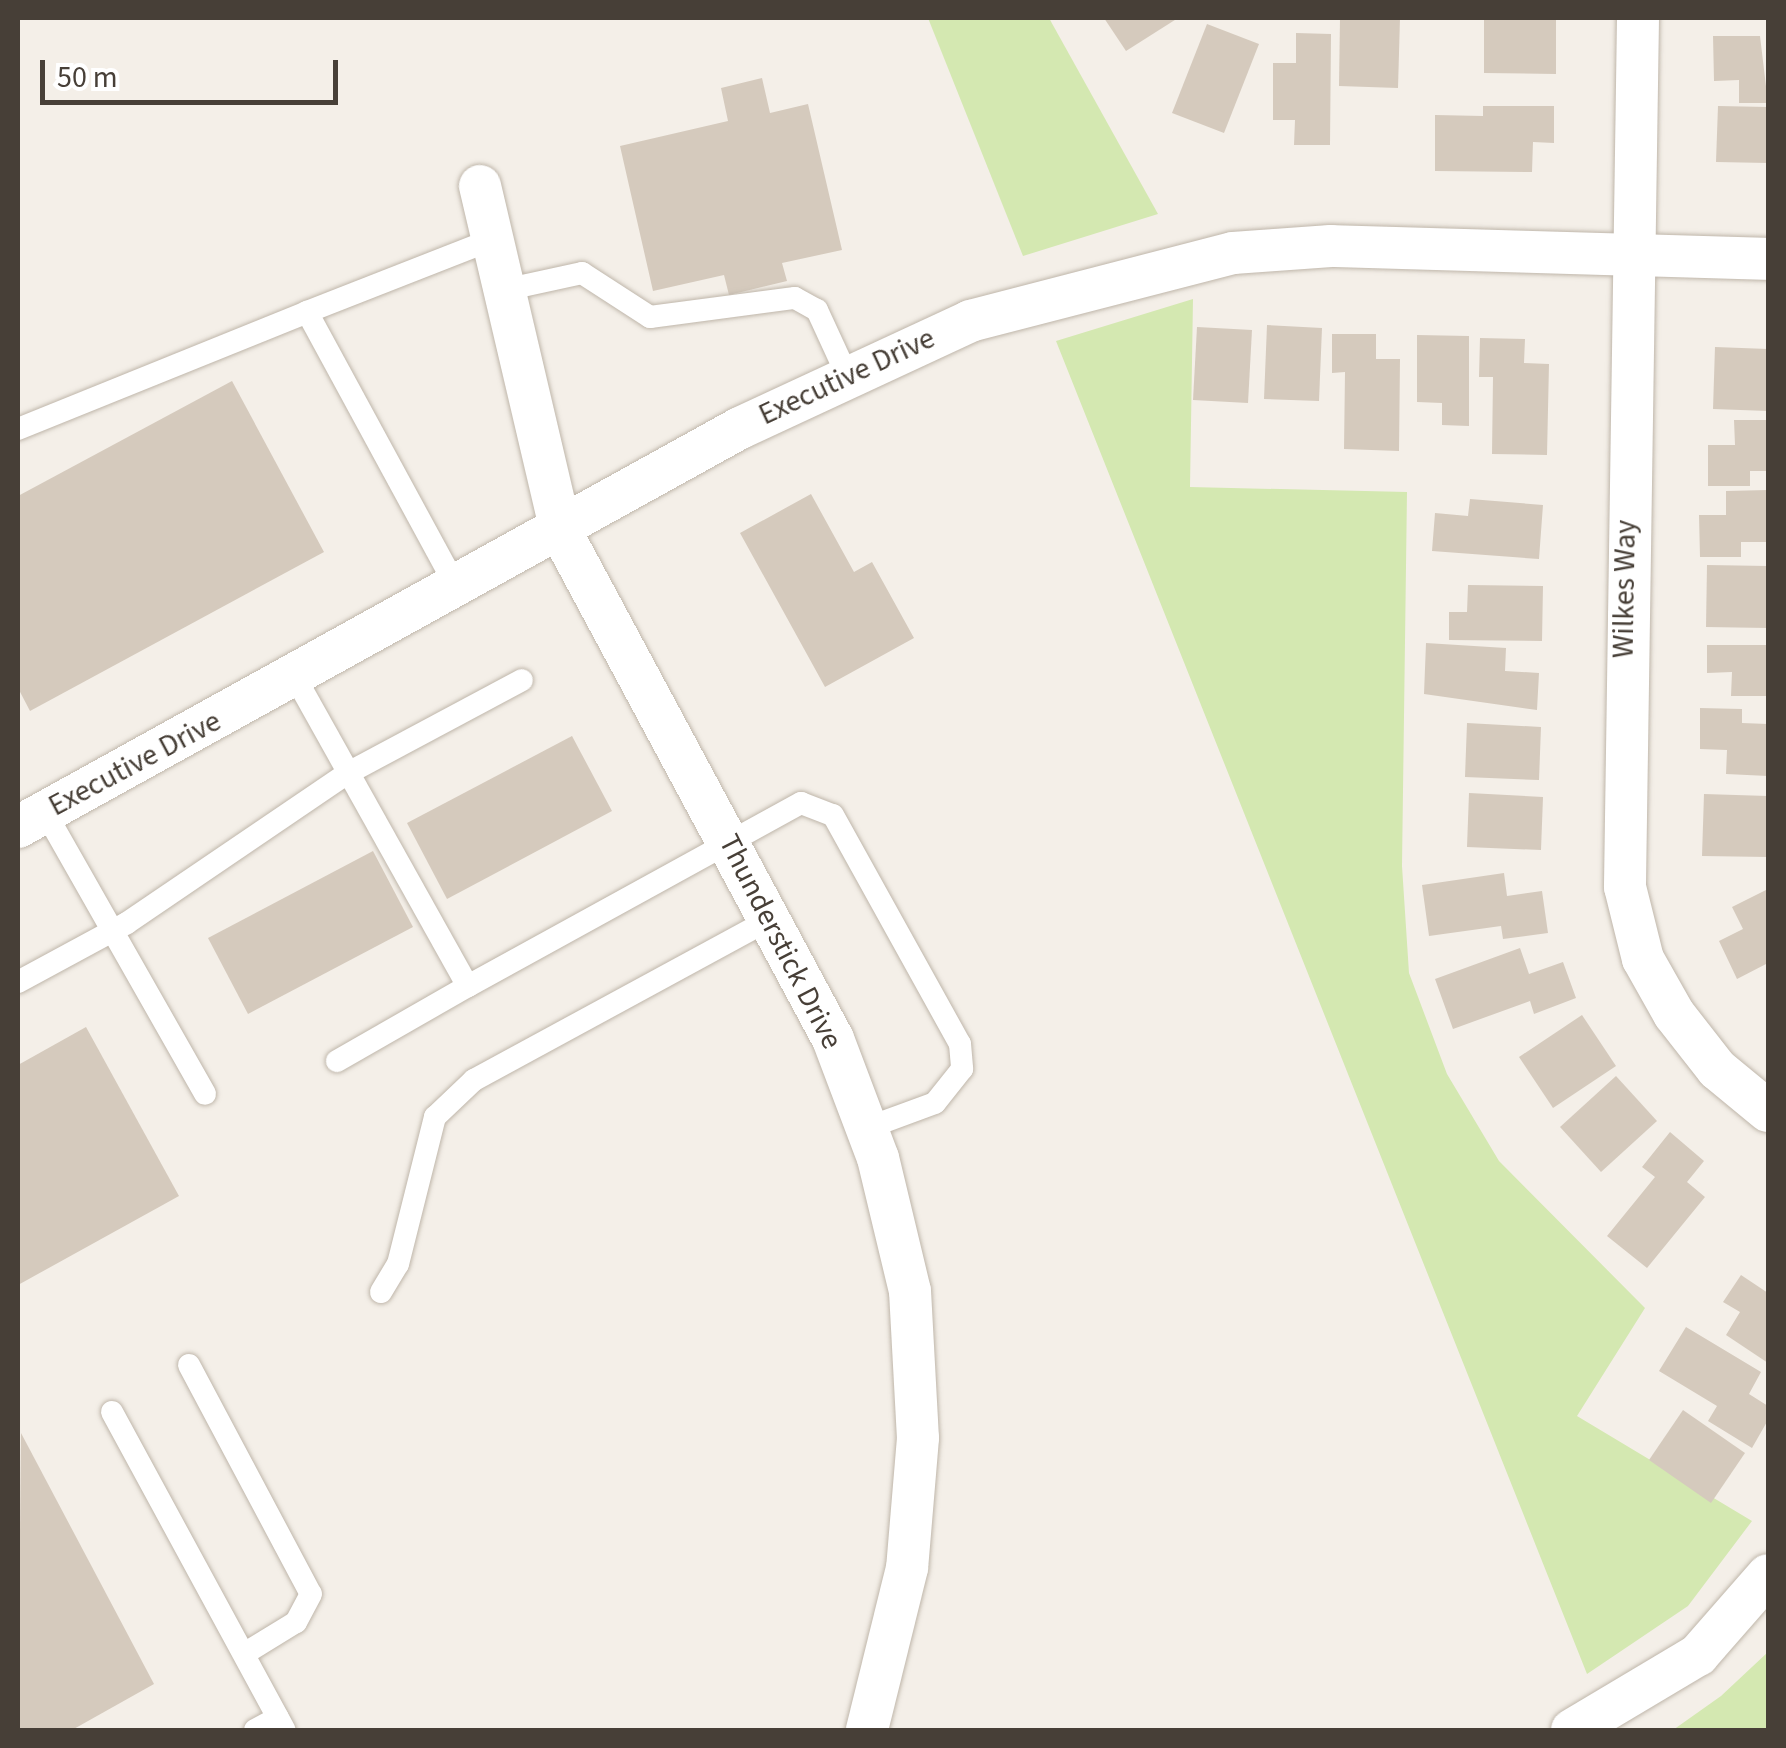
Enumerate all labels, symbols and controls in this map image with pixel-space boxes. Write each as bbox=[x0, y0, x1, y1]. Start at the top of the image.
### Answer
scale bar bbox=[45, 40, 342, 102]
text: 50 m bbox=[57, 56, 118, 99]
street label: Executive Drive bbox=[753, 321, 941, 433]
street label: Wilkes Way bbox=[1606, 519, 1644, 659]
street label: Executive Drive bbox=[43, 704, 227, 824]
street label: Thunderstick Drive bbox=[710, 829, 850, 1055]

